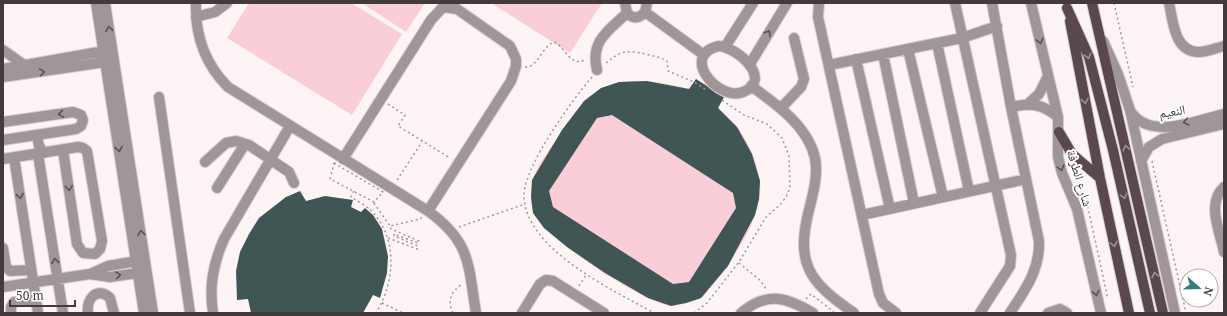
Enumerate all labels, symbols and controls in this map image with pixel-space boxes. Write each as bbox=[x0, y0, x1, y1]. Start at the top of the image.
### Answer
one-way arrow bbox=[105, 26, 114, 32]
one-way arrow bbox=[764, 30, 771, 37]
one-way arrow bbox=[1035, 38, 1043, 44]
one-way arrow bbox=[1083, 53, 1092, 60]
one-way arrow bbox=[38, 68, 45, 77]
one-way arrow bbox=[1080, 98, 1089, 104]
street label: النعيم bbox=[1157, 100, 1187, 122]
one-way arrow bbox=[58, 109, 64, 117]
one-way arrow bbox=[1183, 118, 1189, 126]
one-way arrow bbox=[1122, 145, 1130, 151]
one-way arrow bbox=[114, 146, 123, 152]
street label: شارع الطرفة bbox=[1062, 147, 1097, 209]
one-way arrow bbox=[1056, 165, 1065, 172]
one-way arrow bbox=[64, 185, 73, 191]
one-way arrow bbox=[15, 193, 24, 199]
one-way arrow bbox=[1119, 193, 1127, 199]
one-way arrow bbox=[137, 230, 146, 236]
one-way arrow bbox=[1109, 240, 1117, 247]
one-way arrow bbox=[51, 258, 60, 264]
north arrow bbox=[1179, 268, 1219, 308]
one-way arrow bbox=[115, 272, 121, 280]
one-way arrow bbox=[1151, 272, 1159, 278]
scale bar bbox=[10, 282, 75, 308]
text: N bbox=[1200, 285, 1217, 299]
text: 50 m bbox=[16, 287, 44, 304]
one-way arrow bbox=[1092, 290, 1100, 296]

